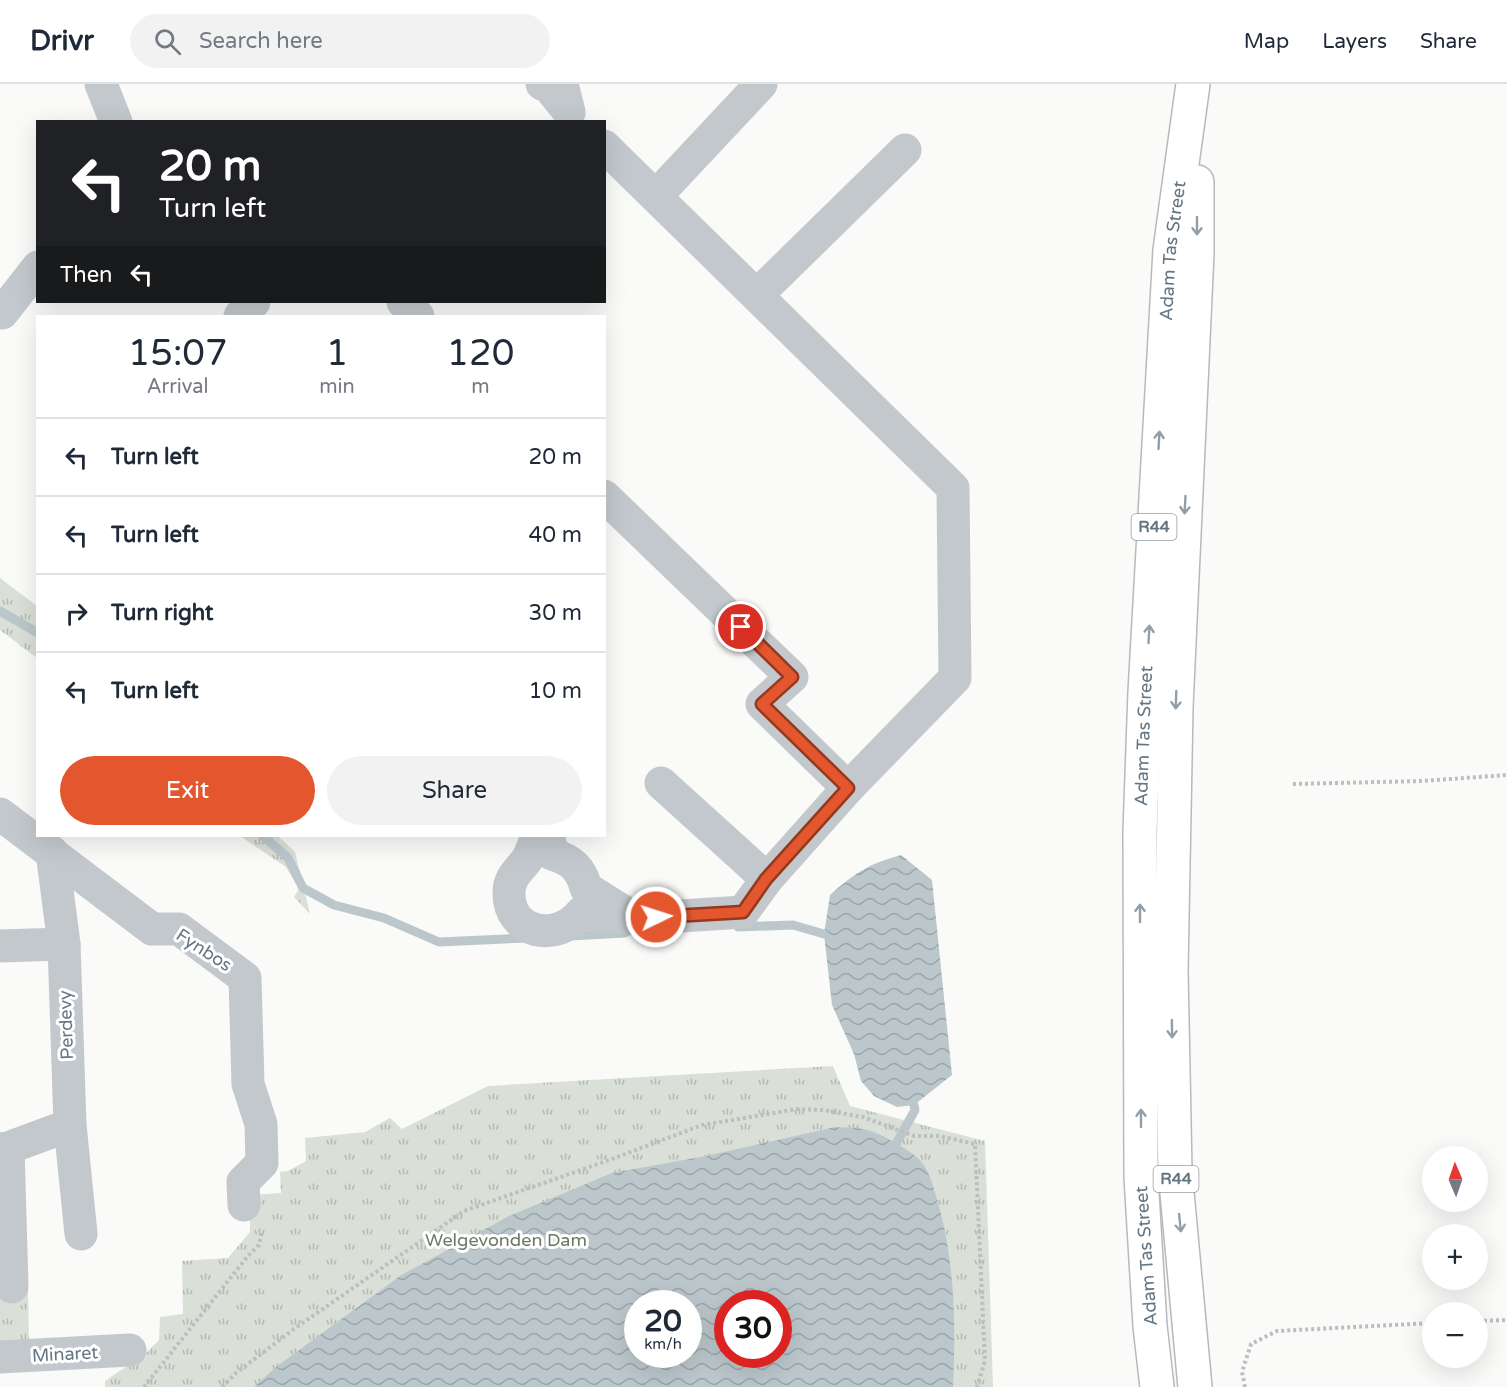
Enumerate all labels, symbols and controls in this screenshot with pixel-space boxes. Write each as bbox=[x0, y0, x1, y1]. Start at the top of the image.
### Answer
search box bbox=[130, 14, 550, 68]
text: Drivr bbox=[30, 24, 94, 58]
icon: search bbox=[151, 25, 184, 58]
text: Search here bbox=[199, 28, 323, 54]
text: Map bbox=[1244, 29, 1289, 54]
text: Layers bbox=[1322, 29, 1387, 54]
text: Share bbox=[1420, 29, 1477, 54]
text: 20 m bbox=[159, 141, 261, 192]
icon: left bbox=[60, 144, 138, 222]
street label: Adam Tas Street bbox=[1155, 179, 1190, 321]
text: Turn left bbox=[159, 192, 266, 225]
one-way arrow bbox=[1191, 216, 1203, 236]
icon: left bbox=[125, 258, 158, 291]
text: Then bbox=[60, 262, 113, 288]
text: 15:07 bbox=[128, 332, 228, 375]
text: 1 bbox=[326, 332, 348, 375]
text: 120 bbox=[446, 332, 514, 375]
text: Arrival bbox=[147, 375, 209, 399]
text: min bbox=[319, 375, 355, 399]
text: m bbox=[471, 375, 490, 399]
one-way arrow bbox=[1154, 430, 1165, 450]
icon: left bbox=[60, 441, 93, 474]
text: Turn left bbox=[111, 444, 199, 470]
text: 20 m bbox=[528, 444, 582, 470]
one-way arrow bbox=[1180, 495, 1191, 515]
road number: R44 bbox=[1132, 514, 1176, 540]
icon: left bbox=[60, 519, 93, 552]
text: Turn left bbox=[111, 522, 199, 548]
text: 40 m bbox=[528, 522, 582, 548]
icon: right bbox=[60, 597, 93, 630]
text: Turn right bbox=[111, 600, 213, 626]
text: 30 m bbox=[528, 600, 582, 626]
pin bbox=[715, 601, 766, 652]
icon: arrive bbox=[724, 610, 757, 643]
one-way arrow bbox=[1143, 625, 1154, 645]
street label: Adam Tas Street bbox=[1130, 665, 1157, 806]
icon: left bbox=[60, 675, 93, 708]
text: Turn left bbox=[111, 678, 199, 704]
text: 10 m bbox=[528, 678, 582, 704]
one-way arrow bbox=[1171, 690, 1182, 710]
button: Exit bbox=[60, 756, 315, 825]
button: Share bbox=[327, 756, 582, 825]
position arrow bbox=[624, 885, 688, 949]
one-way arrow bbox=[1134, 904, 1146, 924]
street label: Fynbos bbox=[172, 924, 236, 976]
street label: Perdevy bbox=[54, 990, 78, 1060]
one-way arrow bbox=[1166, 1018, 1178, 1038]
one-way arrow bbox=[1135, 1109, 1147, 1129]
north arrow bbox=[1422, 1146, 1488, 1212]
map controls bbox=[1422, 1146, 1488, 1368]
road number: R44 bbox=[1154, 1166, 1198, 1192]
street label: Adam Tas Street bbox=[1130, 1185, 1162, 1327]
one-way arrow bbox=[1175, 1213, 1186, 1233]
button: + bbox=[1422, 1224, 1488, 1290]
park label: Welgevonden Dam bbox=[425, 1229, 587, 1251]
speed limit sign: 30 bbox=[714, 1290, 792, 1368]
button: − bbox=[1422, 1302, 1488, 1368]
text: 20 bbox=[644, 1303, 682, 1340]
text: km/h bbox=[644, 1335, 682, 1353]
street label: Minaret bbox=[31, 1341, 99, 1367]

